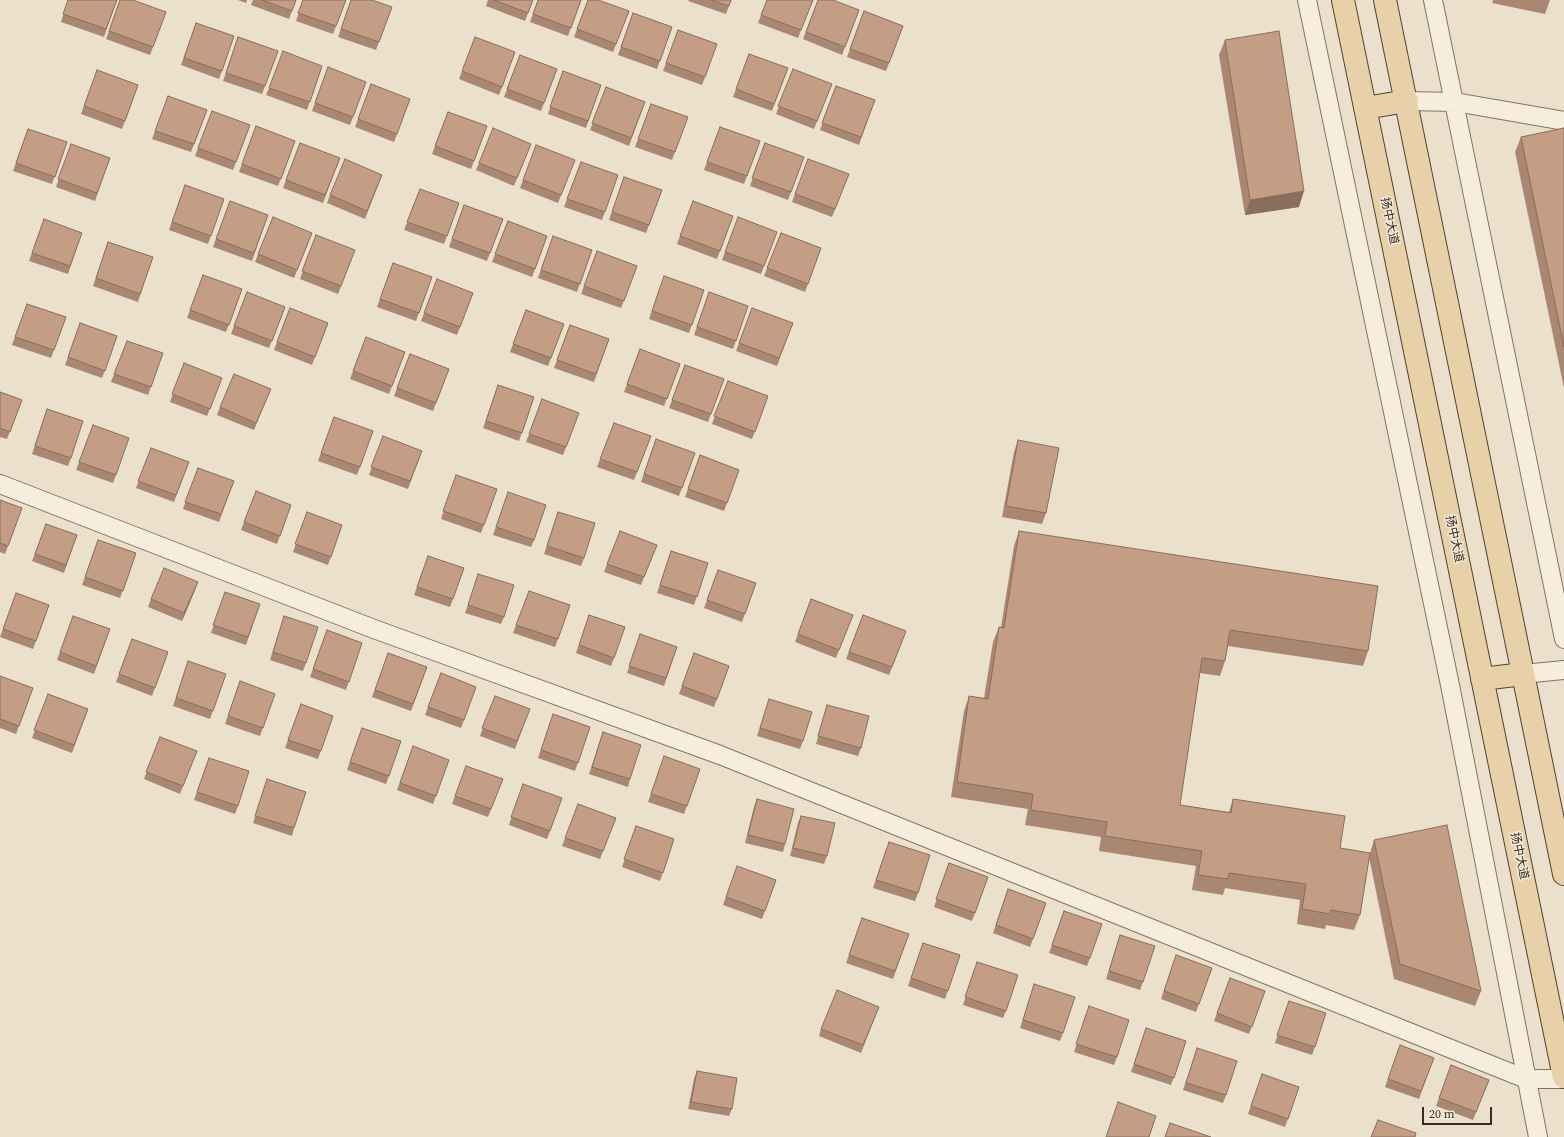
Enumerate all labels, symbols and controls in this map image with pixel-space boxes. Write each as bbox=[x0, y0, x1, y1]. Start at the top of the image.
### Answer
street label: 扬中大道 bbox=[1377, 196, 1401, 246]
street label: 扬中大道 bbox=[1442, 514, 1466, 564]
street label: 扬中大道 bbox=[1507, 831, 1531, 881]
scale bar bbox=[1424, 1099, 1494, 1125]
text: 20 m bbox=[1429, 1106, 1455, 1122]

